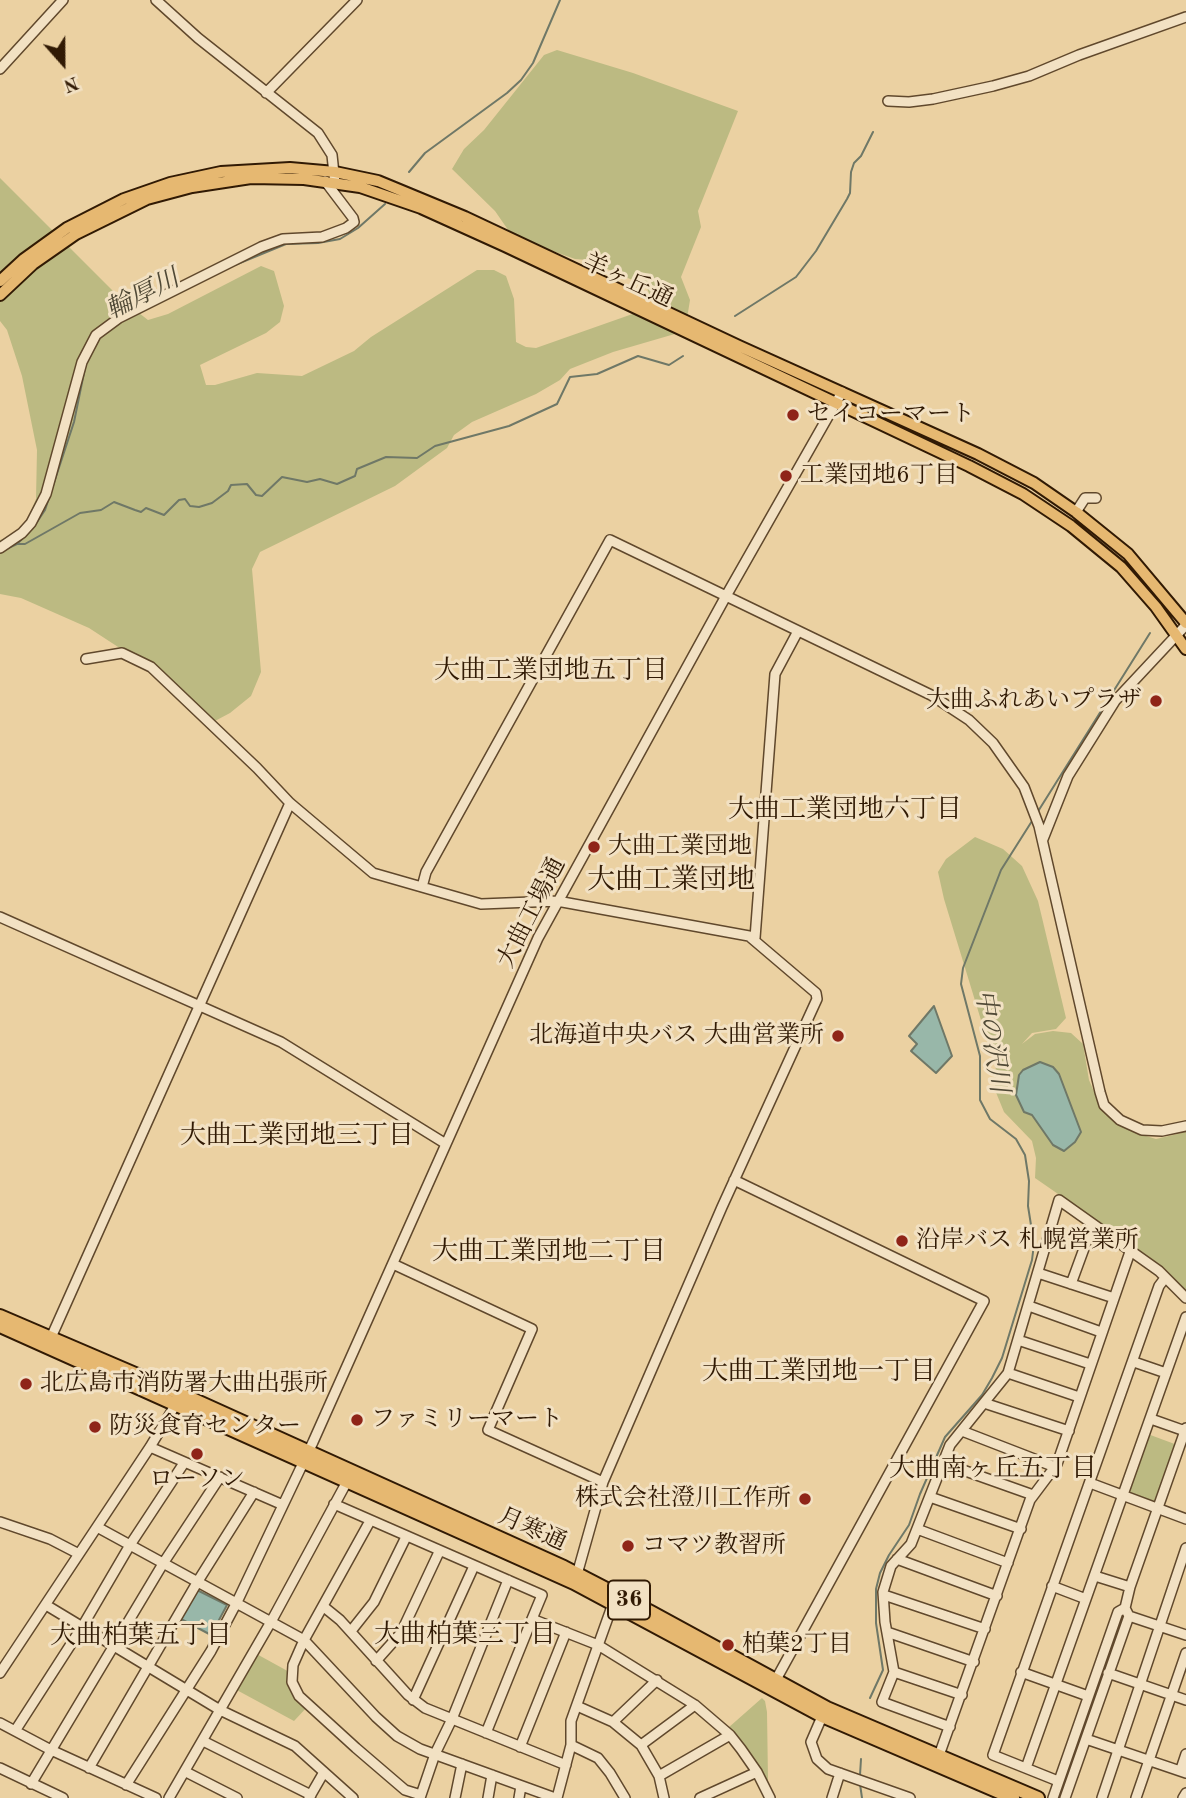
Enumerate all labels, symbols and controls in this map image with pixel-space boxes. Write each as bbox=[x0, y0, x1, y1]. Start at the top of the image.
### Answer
north arrow bbox=[28, 28, 98, 98]
text: N bbox=[61, 72, 81, 95]
street label: 羊ヶ丘通 bbox=[578, 248, 678, 314]
water label: 輪厚川 bbox=[101, 263, 185, 327]
place label: セイコーマート bbox=[807, 401, 975, 429]
marker: セイコーマート bbox=[785, 407, 801, 423]
place label: 工業団地6丁目 bbox=[800, 462, 958, 490]
marker: 工業団地6丁目 bbox=[778, 468, 794, 484]
district label: 大曲工業団地五丁目 bbox=[434, 655, 668, 687]
place label: 大曲ふれあいプラザ bbox=[926, 687, 1142, 715]
marker: 大曲ふれあいプラザ bbox=[1148, 693, 1164, 709]
district label: 大曲工業団地六丁目 bbox=[728, 794, 962, 826]
place label: 大曲工業団地 bbox=[608, 833, 752, 861]
marker: 大曲工業団地 bbox=[586, 839, 602, 855]
street label: 大曲工場通 bbox=[492, 853, 572, 973]
district label: 大曲工業団地 bbox=[587, 864, 755, 898]
water label: 中の沢川 bbox=[967, 987, 1015, 1095]
place label: 北海道中央バス 大曲営業所 bbox=[529, 1022, 824, 1050]
marker: 北海道中央バス 大曲営業所 bbox=[830, 1028, 846, 1044]
district label: 大曲工業団地三丁目 bbox=[180, 1120, 414, 1152]
place label: 沿岸バス 札幌営業所 bbox=[916, 1227, 1139, 1255]
marker: 沿岸バス 札幌営業所 bbox=[894, 1233, 910, 1249]
district label: 大曲工業団地二丁目 bbox=[432, 1236, 666, 1268]
district label: 大曲工業団地一丁目 bbox=[702, 1356, 936, 1388]
place label: 北広島市消防署大曲出張所 bbox=[40, 1370, 328, 1398]
marker: 北広島市消防署大曲出張所 bbox=[18, 1376, 34, 1392]
place label: ファミリーマート bbox=[371, 1406, 563, 1434]
marker: ファミリーマート bbox=[349, 1412, 365, 1428]
place label: 防災食育センター bbox=[109, 1413, 301, 1441]
marker: 防災食育センター bbox=[87, 1419, 103, 1435]
marker: ローソン bbox=[189, 1446, 205, 1462]
district label: 大曲南ヶ丘五丁目 bbox=[889, 1453, 1097, 1485]
place label: ローソン bbox=[149, 1466, 245, 1494]
place label: 株式会社澄川工作所 bbox=[575, 1485, 791, 1513]
marker: 株式会社澄川工作所 bbox=[797, 1491, 813, 1507]
street label: 月寒通 bbox=[493, 1502, 571, 1558]
place label: コマツ教習所 bbox=[642, 1532, 786, 1560]
marker: コマツ教習所 bbox=[620, 1538, 636, 1554]
road number: 36 bbox=[608, 1581, 650, 1620]
district label: 大曲柏葉三丁目 bbox=[374, 1619, 556, 1651]
district label: 大曲柏葉五丁目 bbox=[50, 1620, 232, 1652]
place label: 柏葉2丁目 bbox=[742, 1631, 852, 1659]
marker: 柏葉2丁目 bbox=[720, 1637, 736, 1653]

